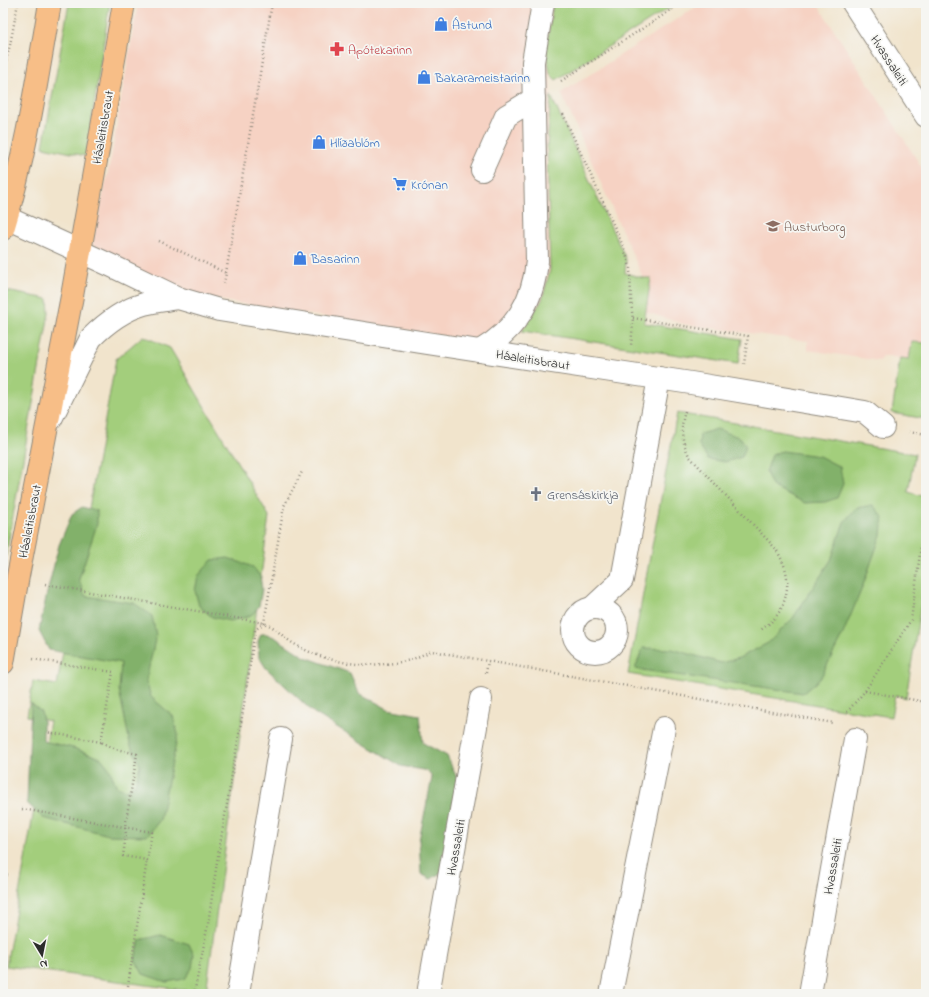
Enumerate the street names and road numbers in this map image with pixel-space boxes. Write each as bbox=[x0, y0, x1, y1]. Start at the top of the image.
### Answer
street label: Hvassaleiti bbox=[865, 32, 912, 90]
street label: Háaleitisbraut bbox=[88, 88, 119, 166]
street label: Háaleitisbraut bbox=[494, 345, 572, 376]
street label: Háaleitisbraut bbox=[14, 482, 47, 560]
street label: Hvassaleiti bbox=[442, 818, 471, 877]
street label: Hvassaleiti bbox=[819, 837, 848, 896]

